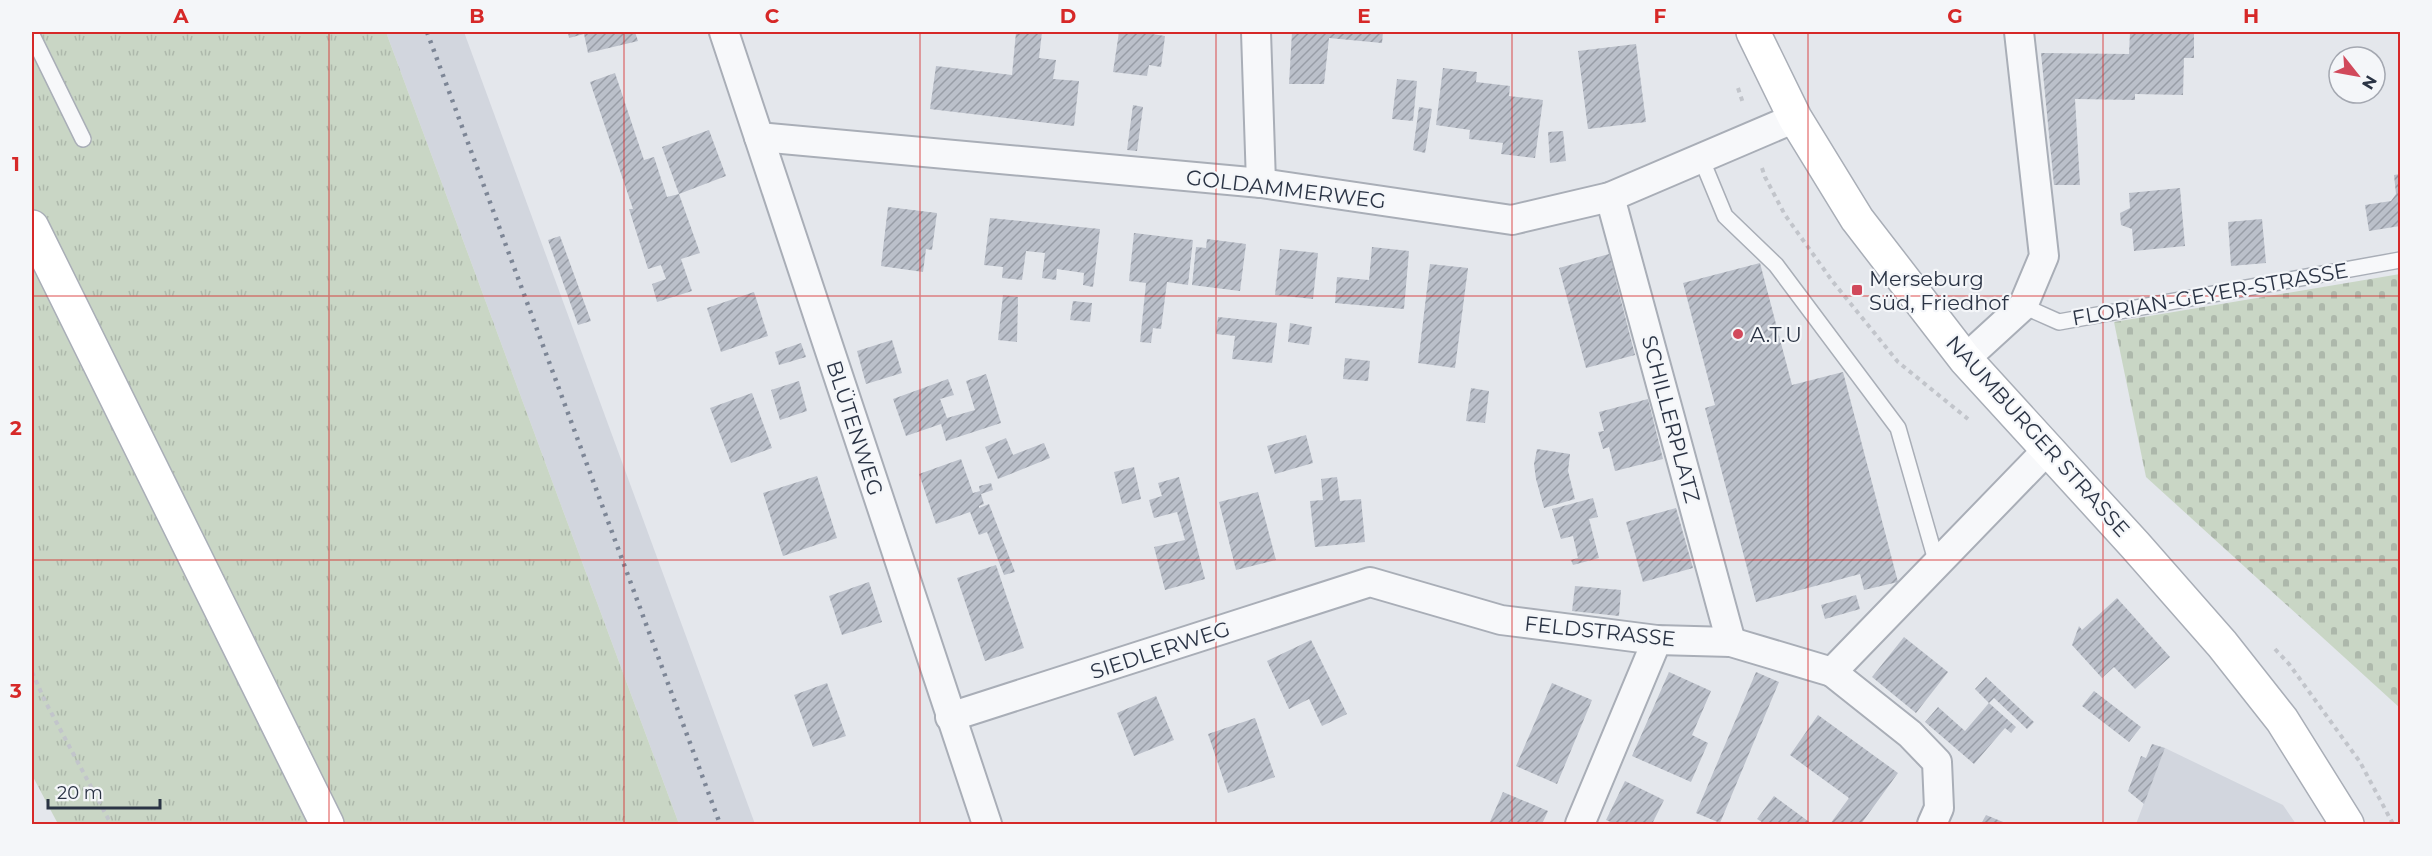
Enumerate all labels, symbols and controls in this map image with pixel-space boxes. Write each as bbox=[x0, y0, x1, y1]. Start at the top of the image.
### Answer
text: A bbox=[172, 4, 189, 28]
text: B bbox=[469, 4, 485, 28]
text: C bbox=[765, 4, 780, 28]
text: D bbox=[1060, 4, 1076, 28]
text: E bbox=[1357, 4, 1371, 28]
text: F bbox=[1654, 4, 1667, 28]
text: G bbox=[1947, 4, 1963, 28]
text: H bbox=[2243, 4, 2259, 28]
north arrow bbox=[2327, 45, 2387, 105]
text: N bbox=[2358, 72, 2381, 93]
text: 1 bbox=[12, 152, 20, 176]
street label: GOLDAMMERWEG bbox=[1185, 164, 1387, 214]
street label: FLORIAN-GEYER-STRASSE bbox=[2070, 257, 2350, 331]
place label: Merseburg Süd, Friedhof bbox=[1869, 266, 2009, 315]
marker: Merseburg Süd, Friedhof bbox=[1850, 283, 1864, 297]
place label: A.T.U bbox=[1750, 322, 1802, 347]
marker: A.T.U bbox=[1731, 327, 1745, 341]
street label: NAUMBURGER STRASSE bbox=[1941, 330, 2135, 542]
street label: SCHILLERPLATZ bbox=[1637, 332, 1705, 506]
street label: BLÜTENWEG bbox=[821, 357, 889, 499]
text: 2 bbox=[10, 416, 22, 440]
street label: FELDSTRASSE bbox=[1523, 611, 1677, 651]
street label: SIEDLERWEG bbox=[1087, 616, 1233, 684]
text: 3 bbox=[9, 679, 22, 703]
scale bar bbox=[48, 772, 160, 810]
text: 20 m bbox=[57, 782, 103, 804]

